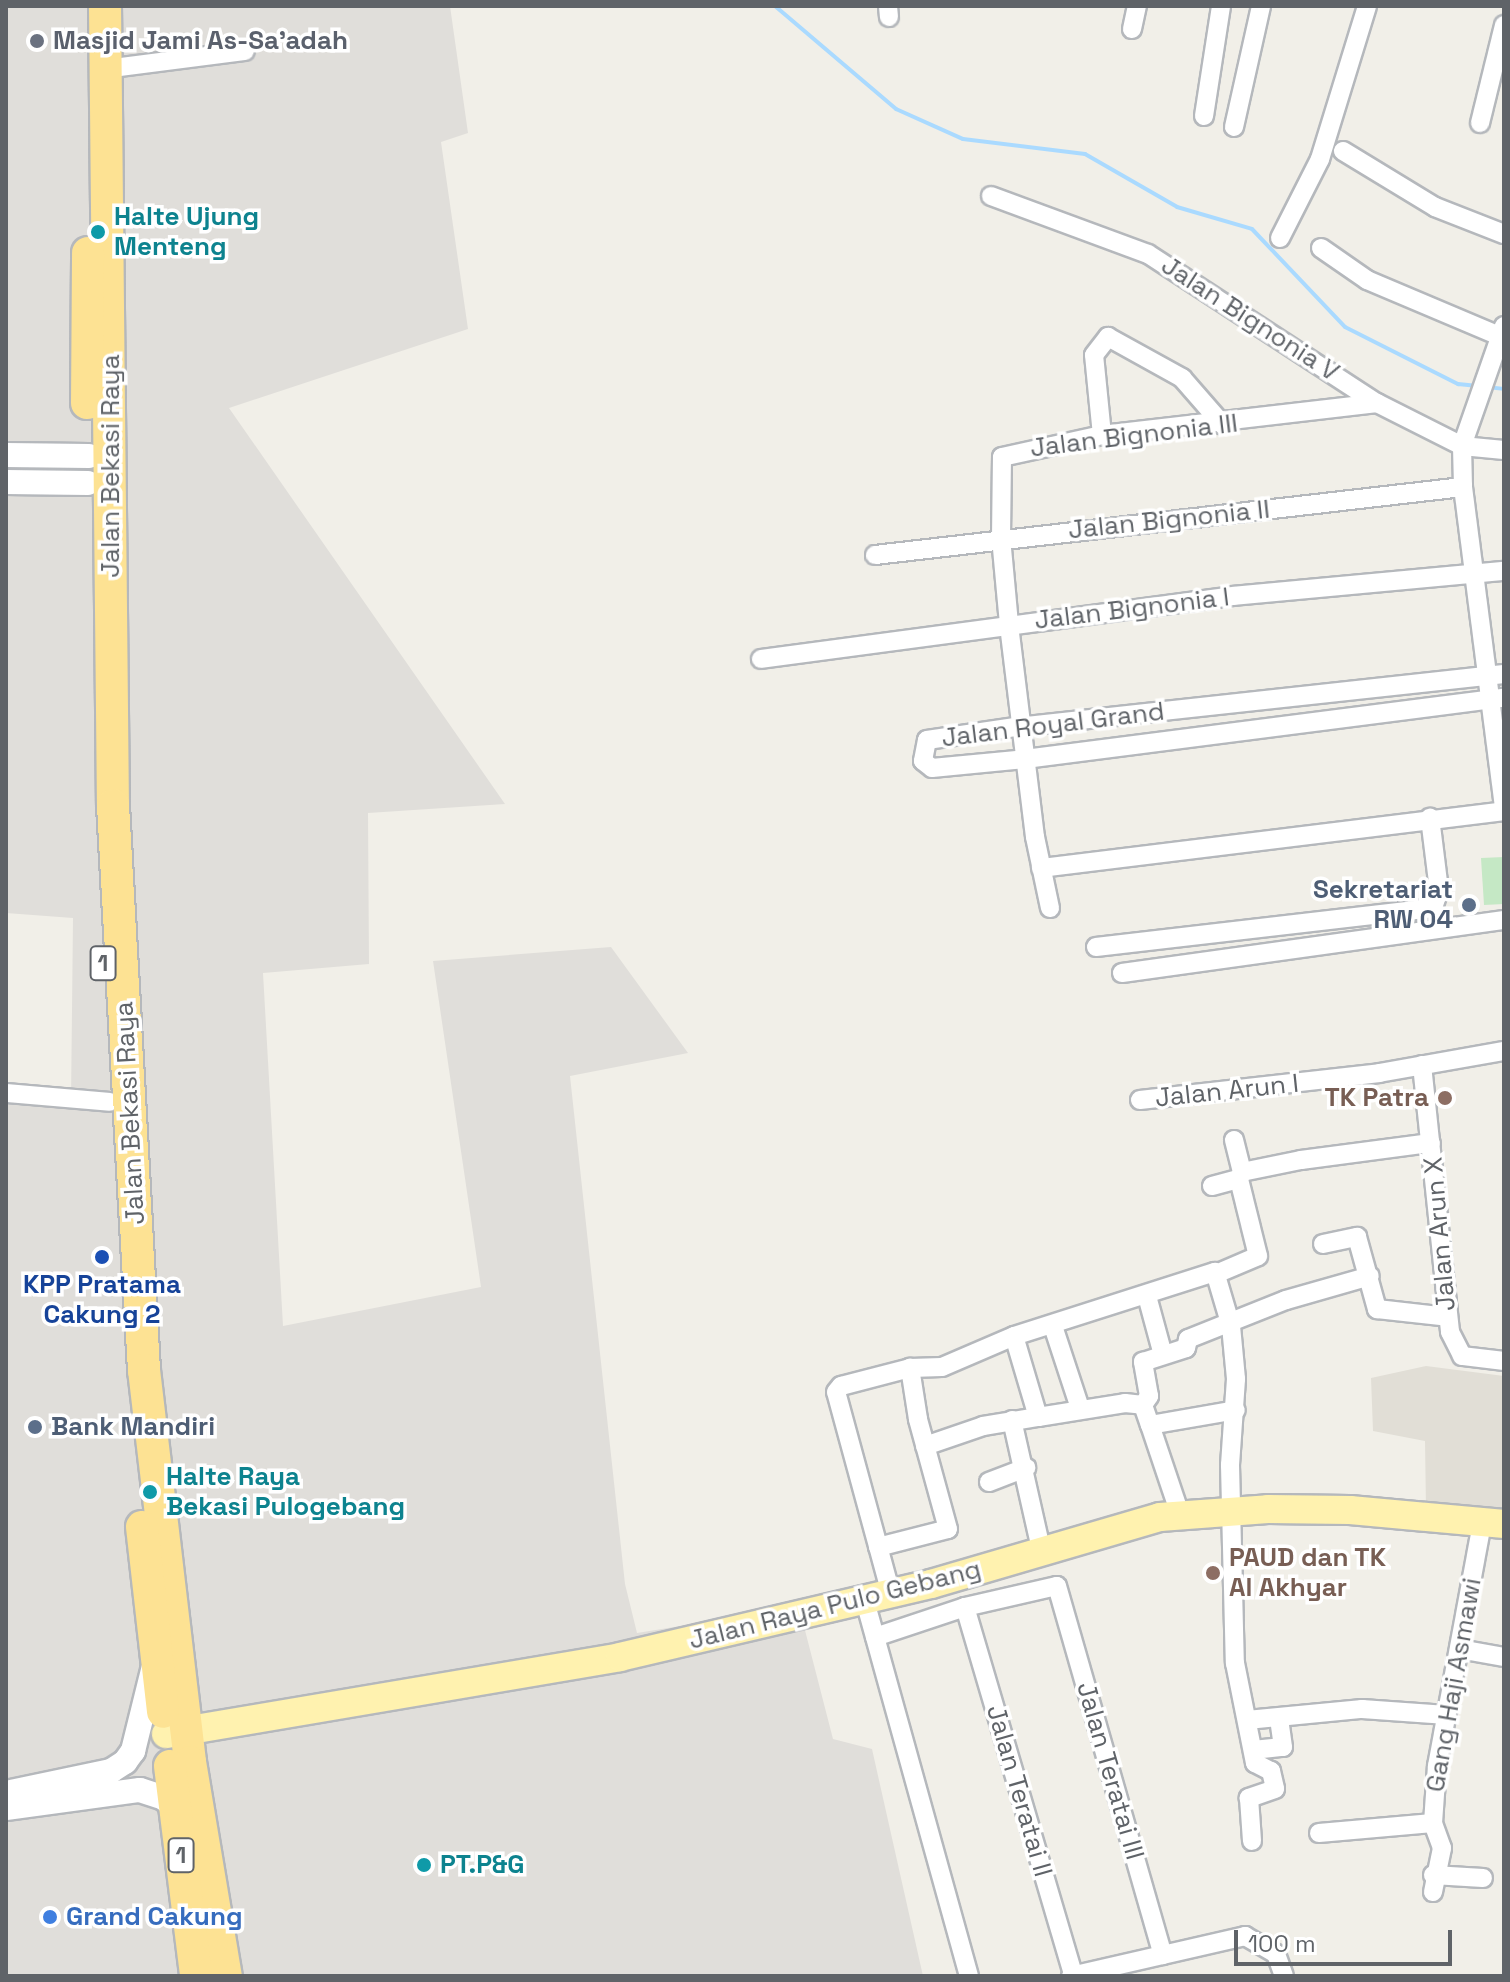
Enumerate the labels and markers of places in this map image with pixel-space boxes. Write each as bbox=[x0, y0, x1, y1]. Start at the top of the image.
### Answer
place label: Masjid Jami As-Sa'adah bbox=[53, 25, 348, 57]
marker: Masjid Jami As-Sa'adah bbox=[28, 32, 46, 50]
place label: Halte Ujung Menteng bbox=[114, 201, 259, 262]
marker: Halte Ujung Menteng bbox=[89, 223, 107, 241]
place label: Sekretariat RW 04 bbox=[1313, 874, 1453, 936]
marker: Sekretariat RW 04 bbox=[1460, 896, 1478, 914]
place label: TK Patra bbox=[1324, 1082, 1429, 1114]
marker: TK Patra bbox=[1436, 1089, 1454, 1107]
marker: KPP Pratama Cakung 2 bbox=[93, 1248, 111, 1266]
place label: KPP Pratama Cakung 2 bbox=[23, 1269, 181, 1330]
place label: Bank Mandiri bbox=[51, 1411, 215, 1443]
marker: Bank Mandiri bbox=[26, 1418, 44, 1436]
place label: Halte Raya Bekasi Pulogebang bbox=[166, 1461, 405, 1522]
marker: Halte Raya Bekasi Pulogebang bbox=[141, 1483, 159, 1501]
place label: PAUD dan TK Al Akhyar bbox=[1229, 1542, 1387, 1604]
marker: PAUD dan TK Al Akhyar bbox=[1204, 1564, 1222, 1582]
place label: PT.P&G bbox=[440, 1849, 524, 1881]
marker: PT.P&G bbox=[415, 1856, 433, 1874]
place label: Grand Cakung bbox=[66, 1901, 242, 1933]
marker: Grand Cakung bbox=[41, 1908, 59, 1926]

